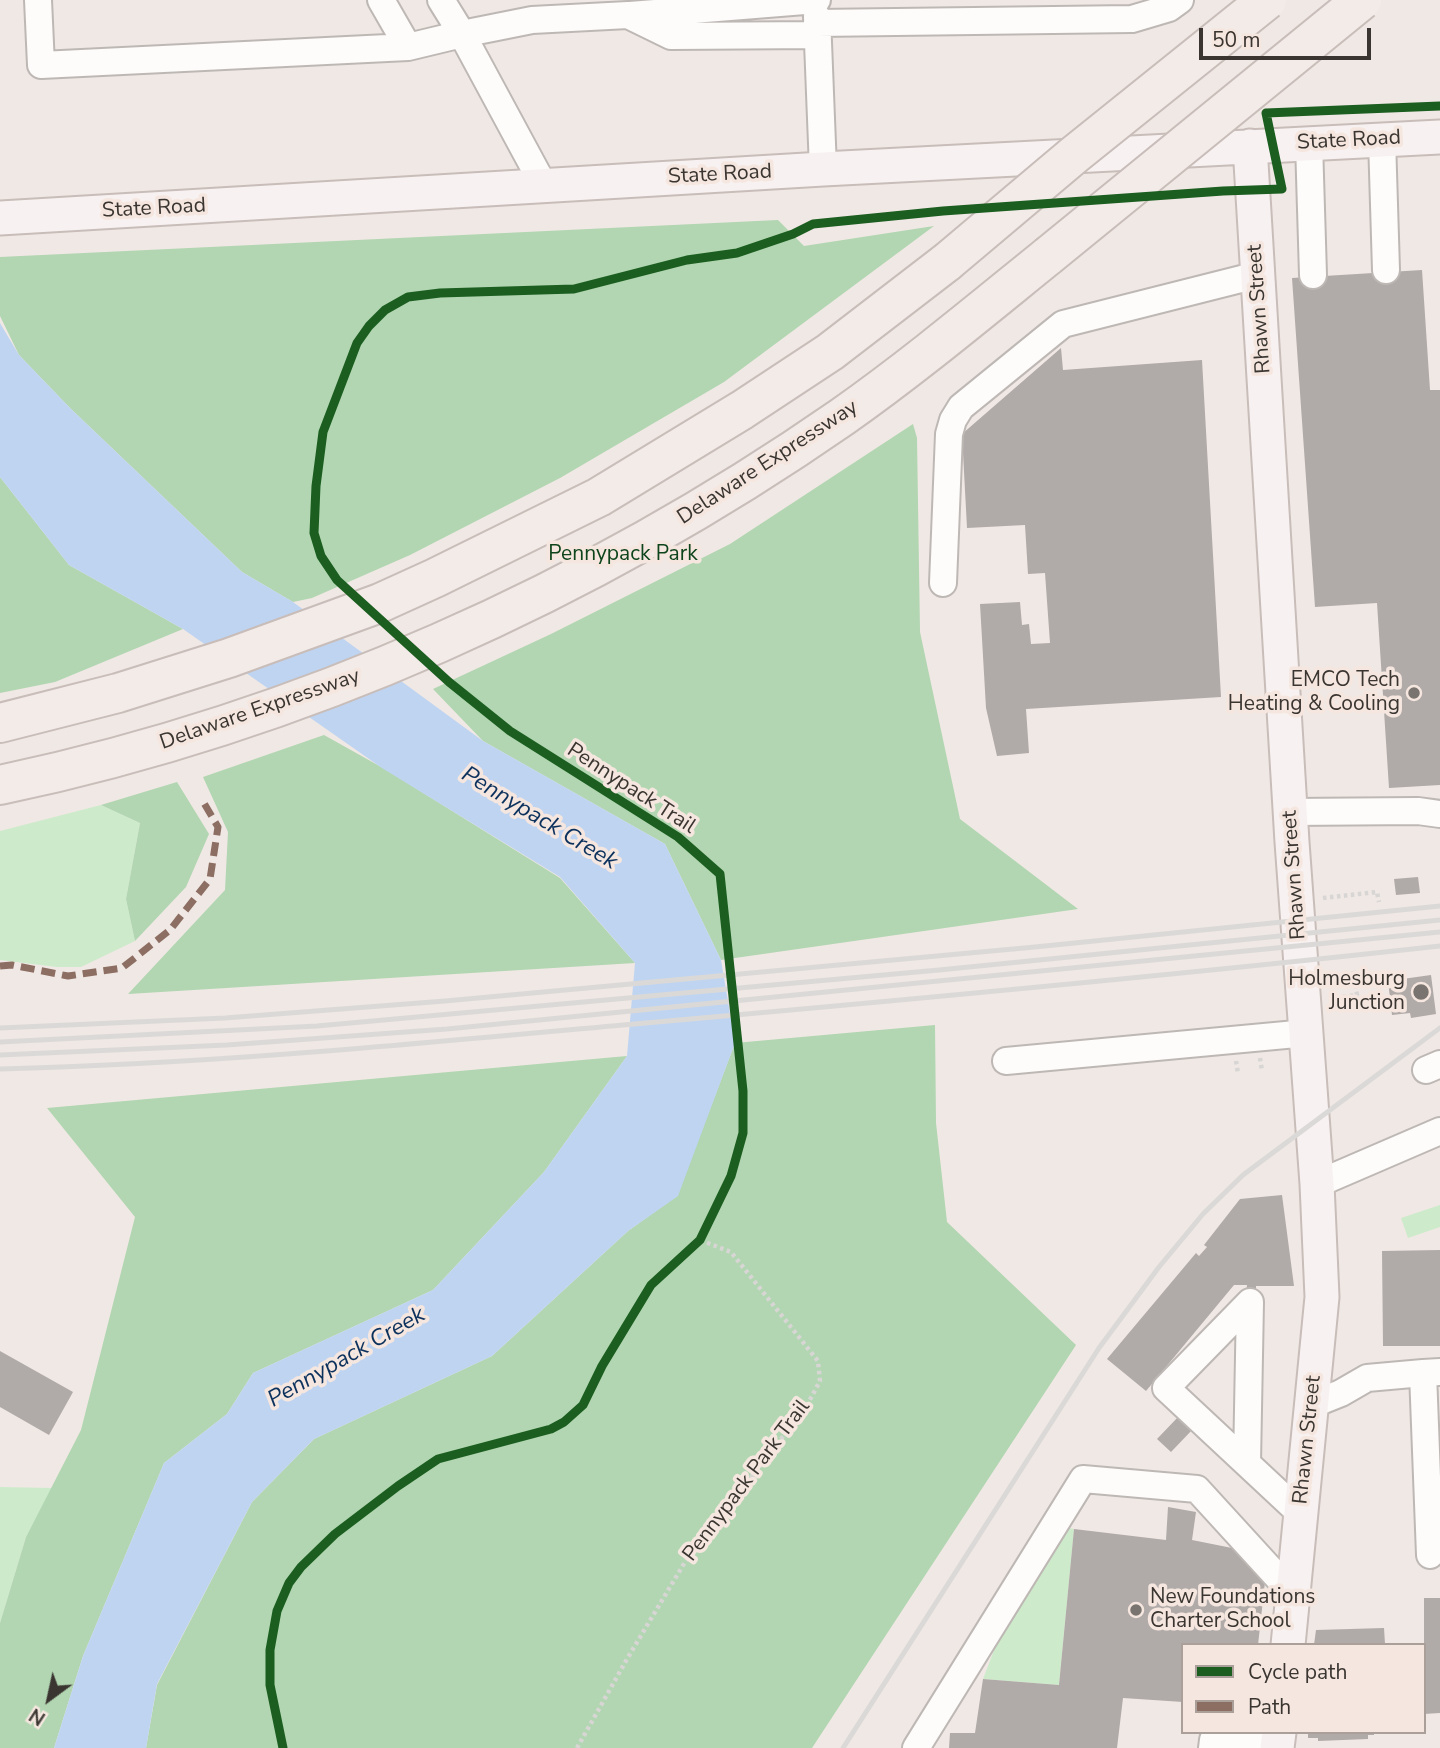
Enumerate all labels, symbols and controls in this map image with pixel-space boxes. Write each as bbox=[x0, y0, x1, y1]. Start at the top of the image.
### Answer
scale bar bbox=[1202, 14, 1374, 58]
text: 50 m bbox=[1212, 26, 1261, 54]
street label: State Road bbox=[1296, 126, 1402, 156]
street label: State Road bbox=[667, 160, 773, 190]
street label: State Road bbox=[101, 194, 207, 224]
street label: Rhawn Street bbox=[1243, 244, 1277, 374]
street label: Delaware Expressway bbox=[673, 395, 863, 531]
park label: Pennypack Park bbox=[548, 542, 698, 568]
street label: Delaware Expressway bbox=[157, 664, 363, 756]
place label: EMCO Tech Heating & Cooling bbox=[1228, 668, 1400, 718]
marker: EMCO Tech Heating & Cooling bbox=[1406, 685, 1422, 701]
street label: Pennypack Trail bbox=[562, 738, 700, 840]
water label: Pennypack Creek bbox=[456, 762, 622, 876]
street label: Rhawn Street bbox=[1278, 810, 1312, 940]
place label: Holmesburg Junction bbox=[1288, 967, 1405, 1017]
marker: Holmesburg Junction bbox=[1411, 982, 1431, 1002]
water label: Pennypack Creek bbox=[263, 1302, 431, 1414]
street label: Rhawn Street bbox=[1289, 1374, 1327, 1506]
street label: Pennypack Park Trail bbox=[678, 1395, 816, 1567]
place label: New Foundations Charter School bbox=[1150, 1585, 1315, 1635]
marker: New Foundations Charter School bbox=[1128, 1602, 1144, 1618]
legend bbox=[1181, 1643, 1426, 1734]
text: Cycle path bbox=[1248, 1658, 1347, 1686]
north arrow bbox=[14, 1664, 84, 1734]
text: Path bbox=[1248, 1693, 1291, 1721]
text: N bbox=[25, 1702, 51, 1731]

